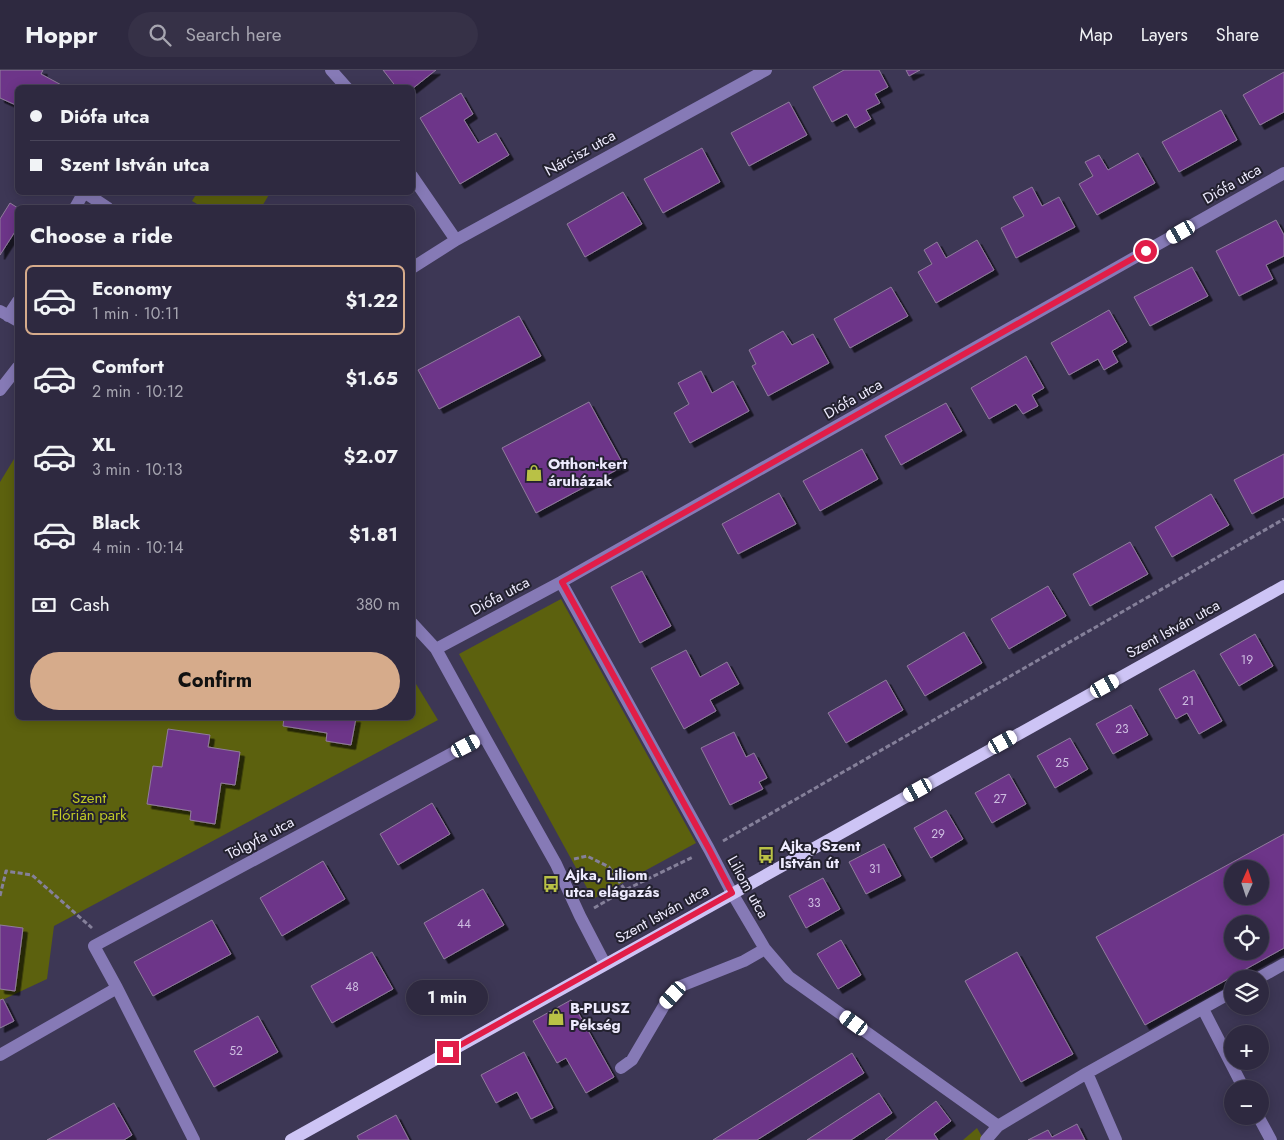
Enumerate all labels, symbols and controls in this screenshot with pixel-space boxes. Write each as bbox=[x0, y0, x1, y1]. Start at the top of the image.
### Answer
search box bbox=[128, 12, 478, 57]
text: Hoppr bbox=[25, 17, 98, 52]
icon: search bbox=[146, 21, 174, 49]
text: Search here bbox=[186, 21, 282, 48]
text: Map bbox=[1079, 22, 1113, 48]
text: Layers bbox=[1141, 22, 1188, 48]
text: Share bbox=[1216, 22, 1259, 48]
text: Diófa utca bbox=[60, 103, 149, 130]
street label: Nárcisz utca bbox=[540, 124, 620, 182]
text: Szent István utca bbox=[60, 151, 209, 178]
street label: Diófa utca bbox=[1199, 158, 1265, 210]
car bbox=[1164, 218, 1197, 246]
text: Choose a ride bbox=[30, 219, 173, 251]
route start bbox=[1135, 240, 1157, 262]
text: Economy bbox=[92, 275, 172, 302]
icon: car bbox=[32, 278, 77, 323]
text: $1.22 bbox=[345, 287, 398, 314]
text: 1 min · 10:11 bbox=[92, 302, 179, 325]
text: Comfort bbox=[92, 353, 164, 380]
icon: car bbox=[32, 356, 77, 401]
text: $1.65 bbox=[345, 365, 398, 392]
street label: Diófa utca bbox=[820, 373, 886, 425]
text: 2 min · 10:12 bbox=[92, 380, 183, 403]
text: XL bbox=[92, 431, 115, 458]
icon: car bbox=[32, 434, 77, 479]
text: $2.07 bbox=[344, 443, 398, 470]
place label: Otthon-kert áruházak bbox=[548, 453, 627, 492]
text: 3 min · 10:13 bbox=[92, 458, 183, 481]
shop icon: Otthon-kert áruházak bbox=[524, 463, 544, 483]
text: Black bbox=[92, 509, 140, 536]
icon: car bbox=[32, 512, 77, 557]
text: $1.81 bbox=[349, 521, 398, 548]
text: 4 min · 10:14 bbox=[92, 536, 184, 559]
street label: Diófa utca bbox=[467, 571, 533, 621]
icon: cash bbox=[30, 591, 58, 619]
text: Cash bbox=[70, 591, 110, 618]
text: 380 m bbox=[356, 593, 400, 616]
street label: Szent István utca bbox=[1122, 594, 1224, 664]
house number: 19 bbox=[1241, 651, 1253, 669]
button: Confirm bbox=[30, 652, 400, 710]
car bbox=[1088, 672, 1121, 700]
house number: 21 bbox=[1182, 692, 1194, 710]
house number: 23 bbox=[1115, 720, 1129, 738]
car bbox=[986, 728, 1019, 756]
car bbox=[449, 732, 482, 760]
house number: 25 bbox=[1055, 754, 1069, 772]
car bbox=[901, 776, 934, 804]
park label: Szent Flórián park bbox=[51, 787, 127, 826]
house number: 27 bbox=[993, 790, 1007, 808]
street label: Tölgyfa utca bbox=[222, 811, 298, 865]
house number: 29 bbox=[931, 825, 945, 843]
place label: Ajka, Szent István út bbox=[779, 835, 860, 874]
bus stop icon: Ajka, Szent István út bbox=[756, 845, 776, 865]
street label: Liliom utca bbox=[722, 852, 774, 922]
house number: 31 bbox=[869, 860, 881, 878]
north arrow bbox=[1224, 860, 1269, 905]
map controls bbox=[1224, 860, 1269, 1125]
place label: Ajka, Liliom utca elágazás bbox=[564, 864, 659, 903]
bus stop icon: Ajka, Liliom utca elágazás bbox=[541, 874, 561, 894]
street label: Szent István utca bbox=[611, 879, 713, 949]
house number: 33 bbox=[807, 894, 821, 912]
house number: 44 bbox=[457, 915, 471, 933]
button: locate bbox=[1224, 915, 1269, 960]
button: layers bbox=[1224, 970, 1269, 1015]
house number: 48 bbox=[345, 978, 359, 996]
car bbox=[657, 979, 688, 1011]
callout: 1 min bbox=[407, 980, 489, 1014]
text: 1 min bbox=[427, 986, 467, 1009]
place label: B-PLUSZ Pékség bbox=[570, 997, 630, 1036]
shop icon: B-PLUSZ Pékség bbox=[546, 1007, 566, 1027]
car bbox=[837, 1008, 870, 1038]
button: + bbox=[1224, 1025, 1269, 1070]
route end bbox=[437, 1041, 459, 1063]
house number: 52 bbox=[229, 1042, 243, 1060]
button: − bbox=[1224, 1080, 1269, 1125]

